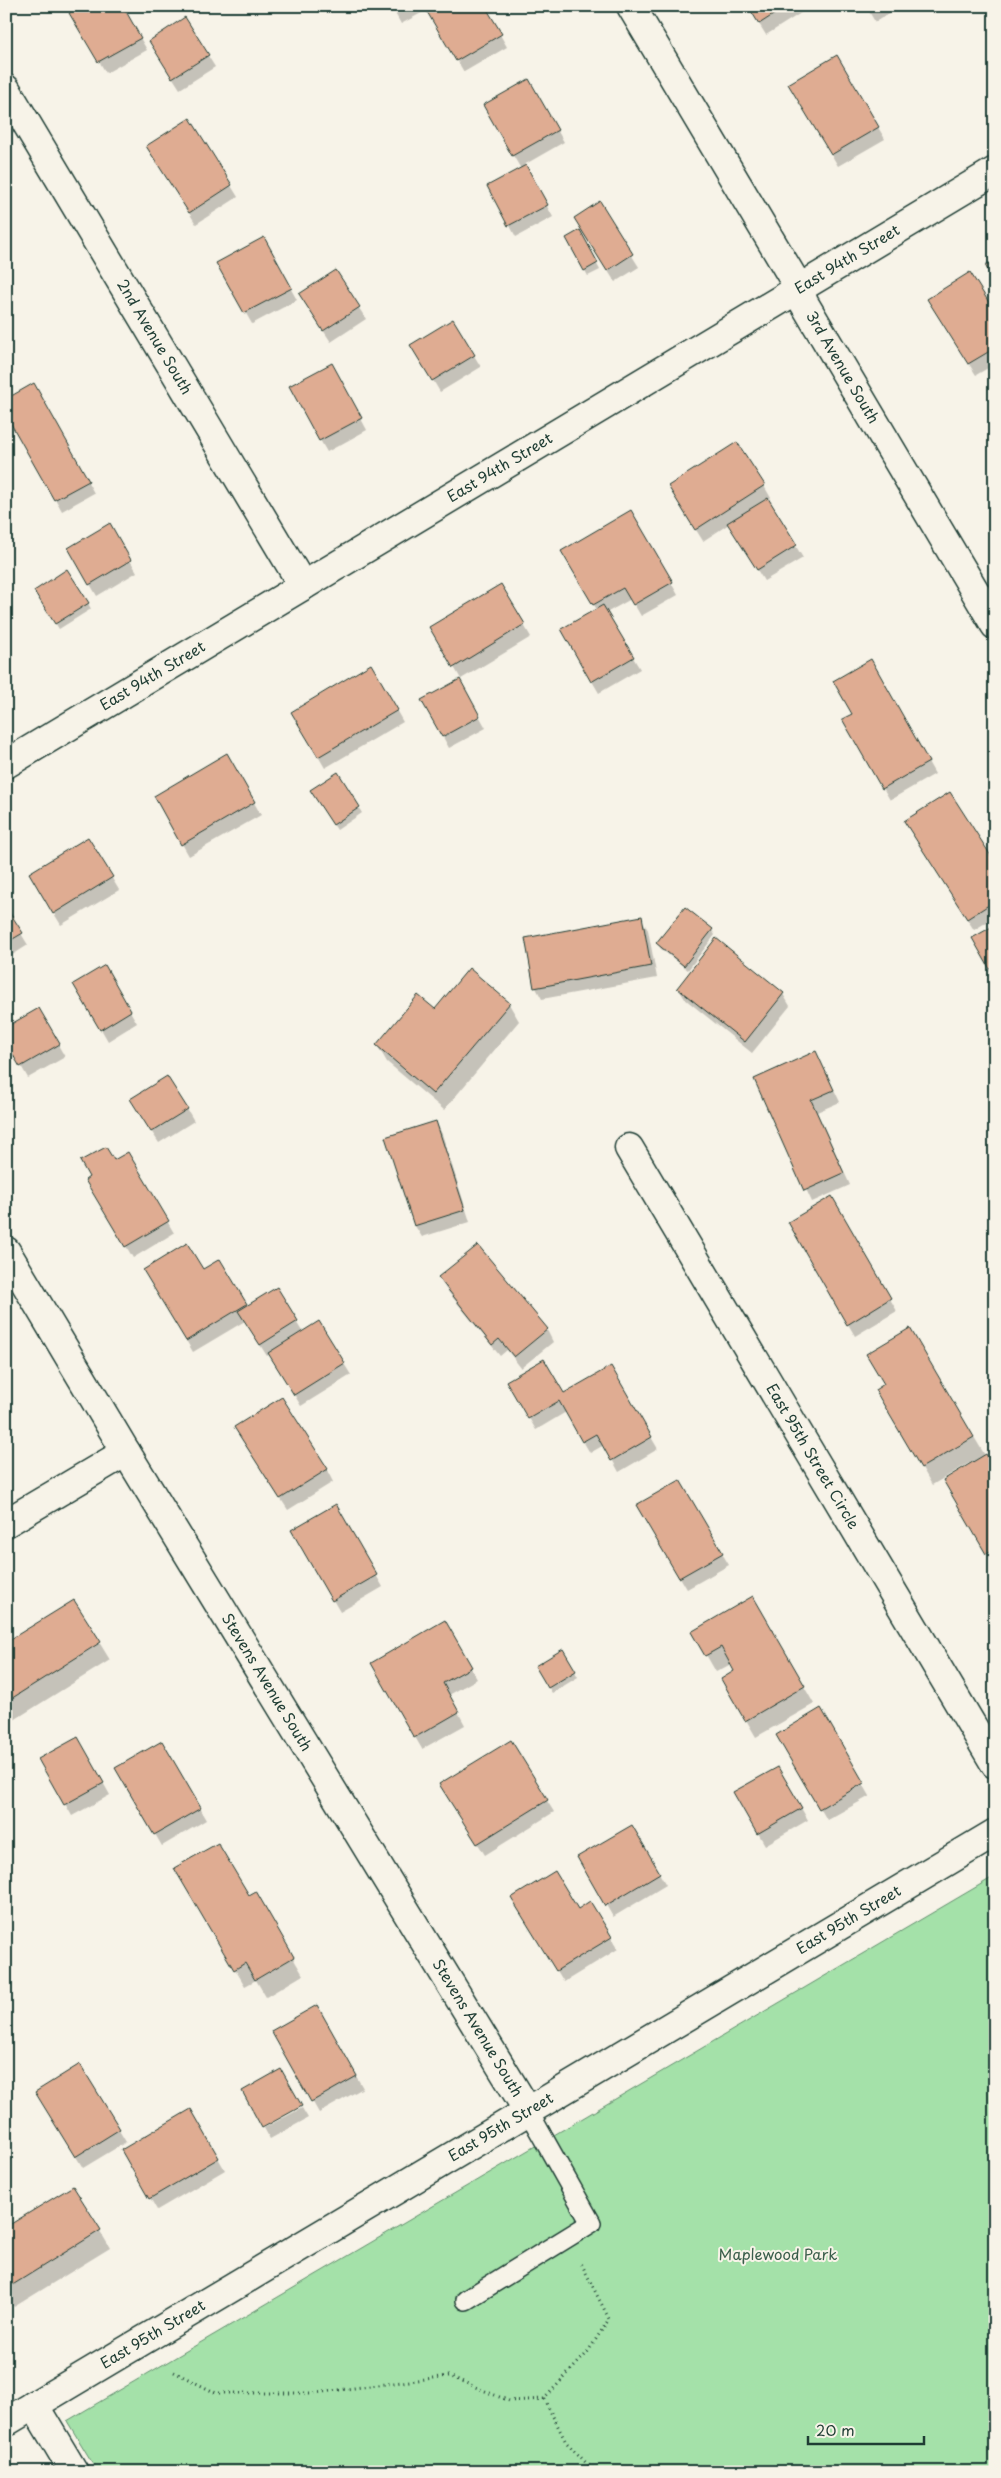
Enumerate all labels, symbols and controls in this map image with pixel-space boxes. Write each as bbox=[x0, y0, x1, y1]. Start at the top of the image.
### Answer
street label: East 94th Street bbox=[789, 218, 904, 299]
street label: 2nd Avenue South bbox=[112, 274, 199, 398]
street label: 3rd Avenue South bbox=[801, 306, 886, 427]
street label: East 94th Street bbox=[442, 426, 556, 507]
street label: East 94th Street bbox=[95, 634, 209, 715]
street label: East 95th Street Circle bbox=[761, 1379, 866, 1533]
street label: Stevens Avenue South bbox=[217, 1608, 319, 1755]
street label: East 95th Street bbox=[791, 1879, 905, 1959]
street label: Stevens Avenue South bbox=[428, 1954, 530, 2101]
street label: East 95th Street bbox=[443, 2086, 557, 2166]
park label: Maplewood Park bbox=[719, 2242, 837, 2265]
street label: East 95th Street bbox=[95, 2293, 209, 2373]
scale bar bbox=[808, 2413, 925, 2445]
text: 20 m bbox=[816, 2418, 855, 2441]

